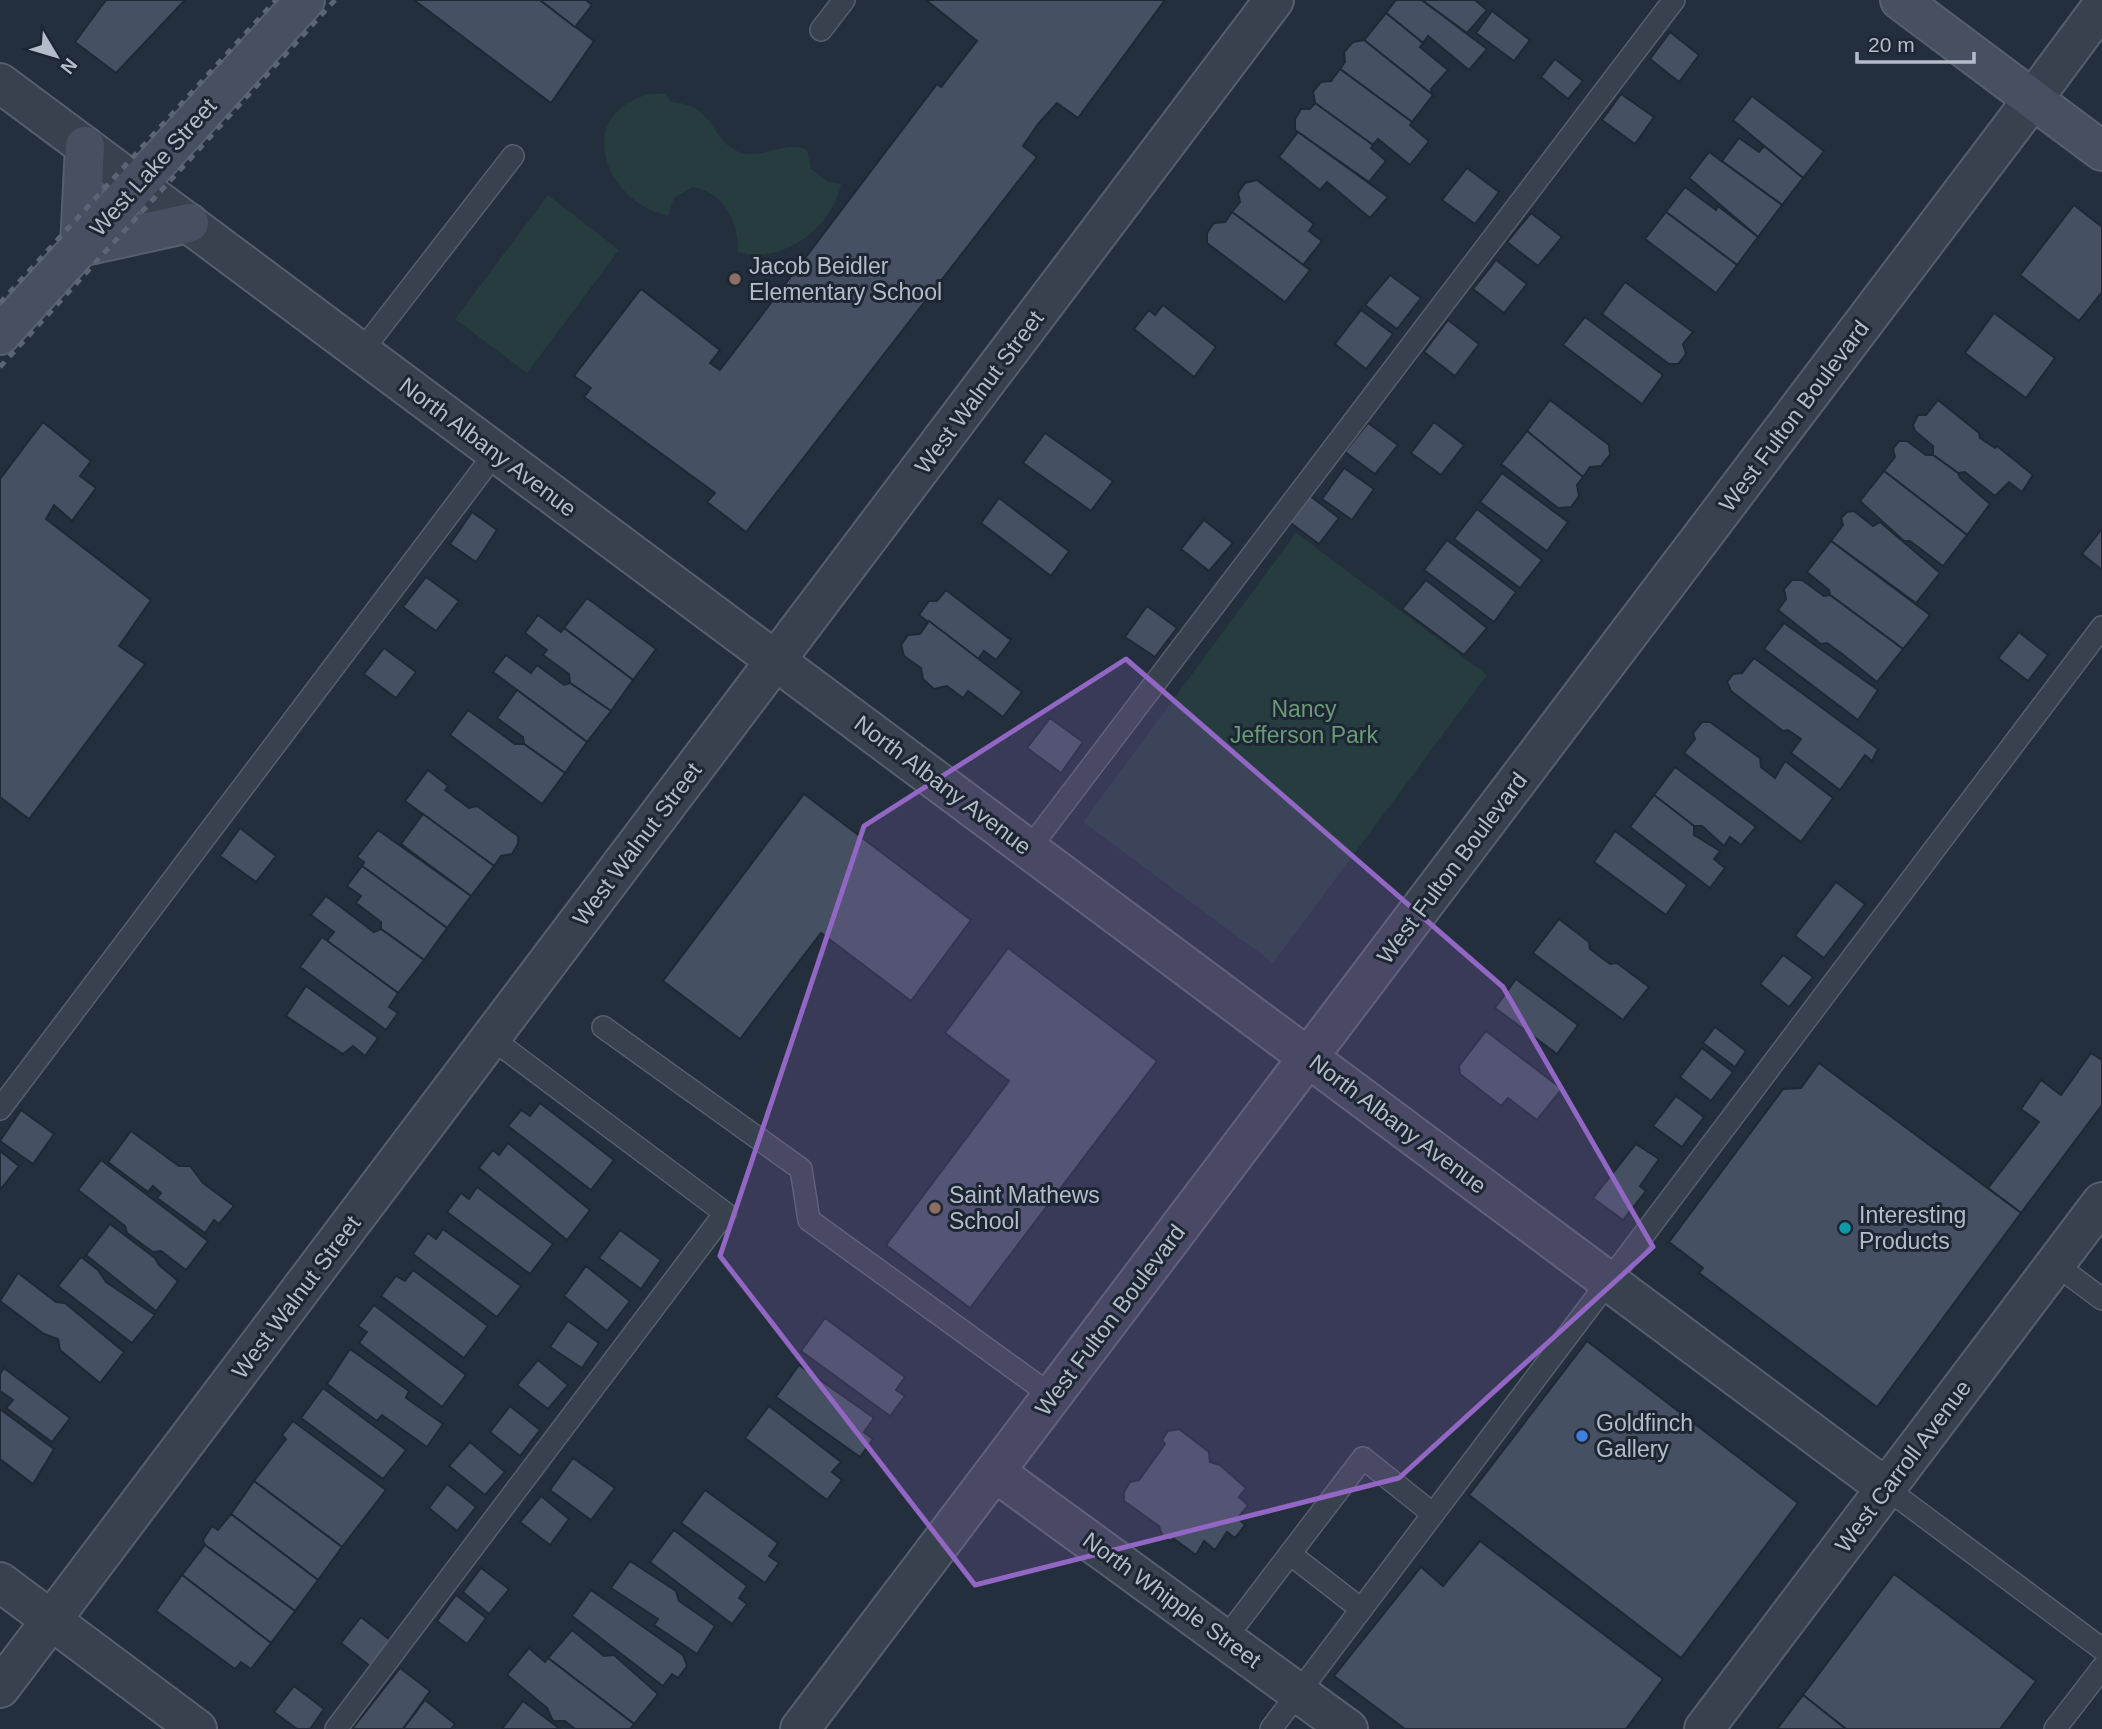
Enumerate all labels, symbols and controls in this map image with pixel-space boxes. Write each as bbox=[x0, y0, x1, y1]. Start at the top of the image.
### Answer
north arrow bbox=[21, 21, 91, 91]
scale bar bbox=[1857, 21, 1974, 65]
text: 20 m bbox=[1868, 33, 1915, 56]
text: N bbox=[57, 54, 82, 78]
street label: West Lake Street bbox=[84, 92, 222, 241]
place label: Jacob Beidler Elementary School bbox=[749, 253, 942, 305]
marker: Jacob Beidler Elementary School bbox=[727, 271, 743, 287]
street label: West Walnut Street bbox=[909, 305, 1049, 478]
street label: West Fulton Boulevard bbox=[1714, 315, 1874, 517]
street label: North Albany Avenue bbox=[395, 372, 581, 522]
park label: Nancy Jefferson Park bbox=[1230, 696, 1378, 748]
street label: North Albany Avenue bbox=[850, 710, 1036, 860]
street label: West Walnut Street bbox=[567, 757, 707, 930]
street label: West Fulton Boulevard bbox=[1372, 767, 1532, 969]
street label: North Albany Avenue bbox=[1305, 1049, 1491, 1199]
place label: Saint Mathews School bbox=[949, 1182, 1100, 1234]
marker: Saint Mathews School bbox=[927, 1200, 943, 1216]
place label: Interesting Products bbox=[1859, 1202, 1966, 1254]
street label: West Walnut Street bbox=[226, 1210, 366, 1383]
street label: West Fulton Boulevard bbox=[1030, 1219, 1190, 1421]
marker: Interesting Products bbox=[1837, 1220, 1853, 1236]
street label: West Carroll Avenue bbox=[1830, 1375, 1976, 1557]
place label: Goldfinch Gallery bbox=[1596, 1410, 1693, 1462]
marker: Goldfinch Gallery bbox=[1574, 1428, 1590, 1444]
street label: North Whipple Street bbox=[1078, 1527, 1266, 1674]

